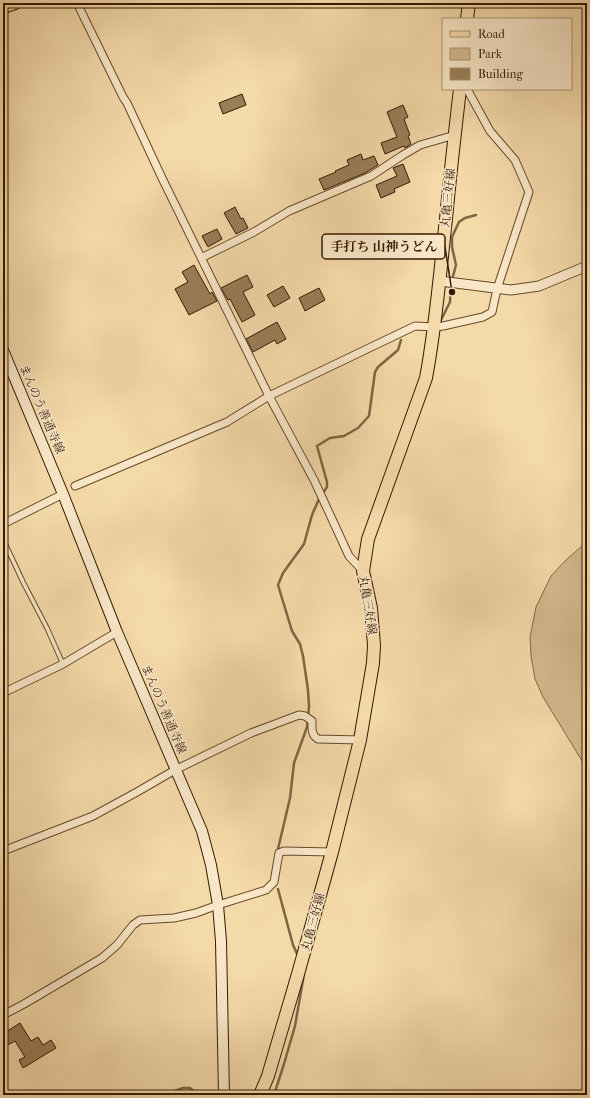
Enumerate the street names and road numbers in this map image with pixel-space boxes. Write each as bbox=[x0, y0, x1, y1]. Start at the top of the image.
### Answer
street label: 丸亀三好線 bbox=[438, 167, 458, 229]
street label: まんのう善通寺線 bbox=[17, 362, 67, 456]
street label: 丸亀三好線 bbox=[356, 574, 380, 636]
street label: まんのう善通寺線 bbox=[139, 662, 189, 756]
street label: 丸亀三好線 bbox=[298, 891, 328, 953]

